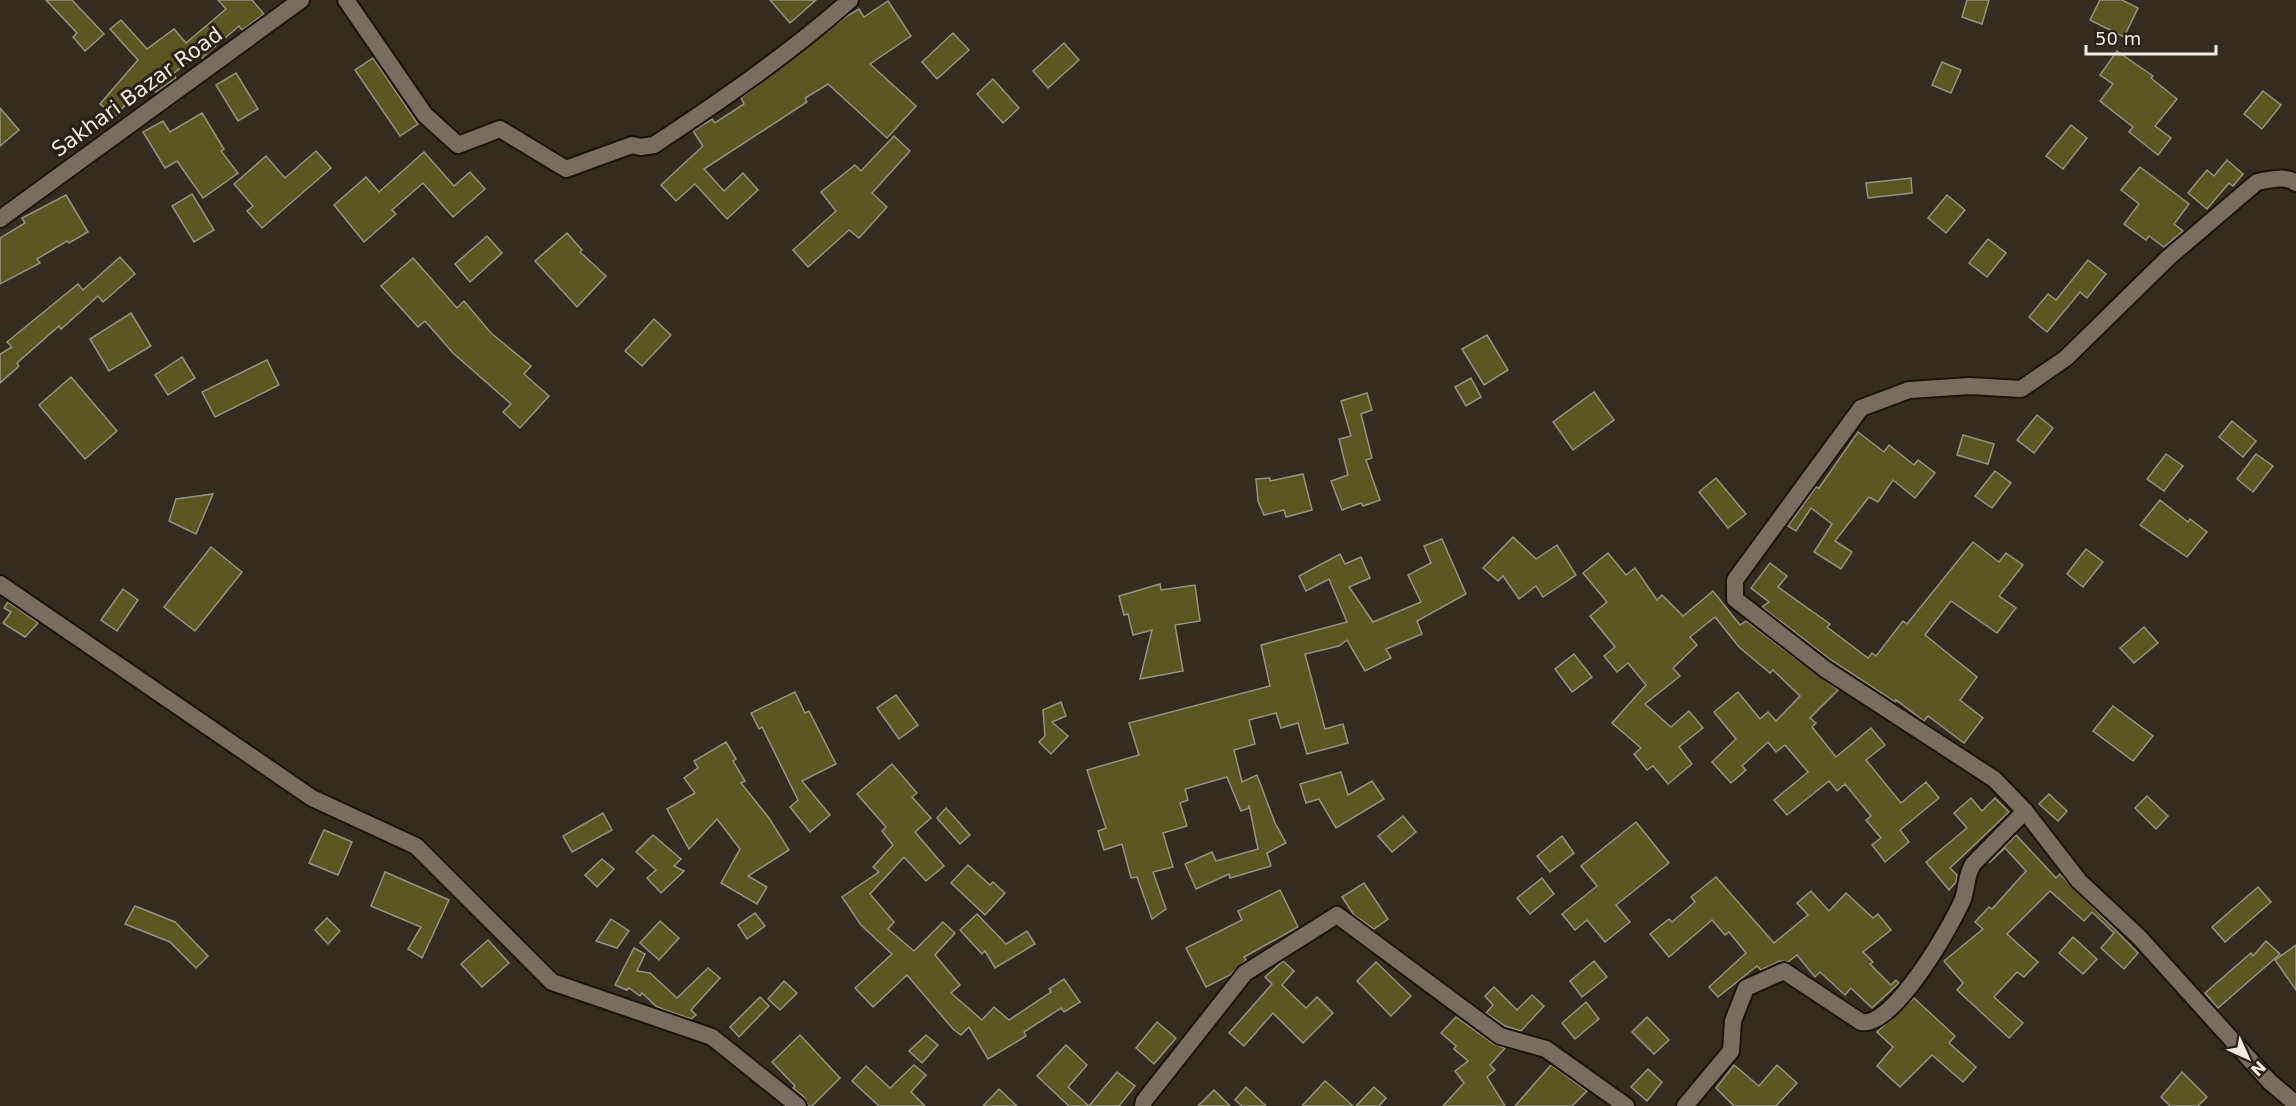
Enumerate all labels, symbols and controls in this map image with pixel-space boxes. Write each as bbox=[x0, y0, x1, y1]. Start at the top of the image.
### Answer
scale bar bbox=[2086, 18, 2216, 56]
street label: Sakhari Bazar Road bbox=[47, 22, 227, 162]
text: 50 m bbox=[2095, 28, 2141, 49]
north arrow bbox=[2218, 1028, 2278, 1088]
text: N bbox=[2247, 1057, 2270, 1080]

